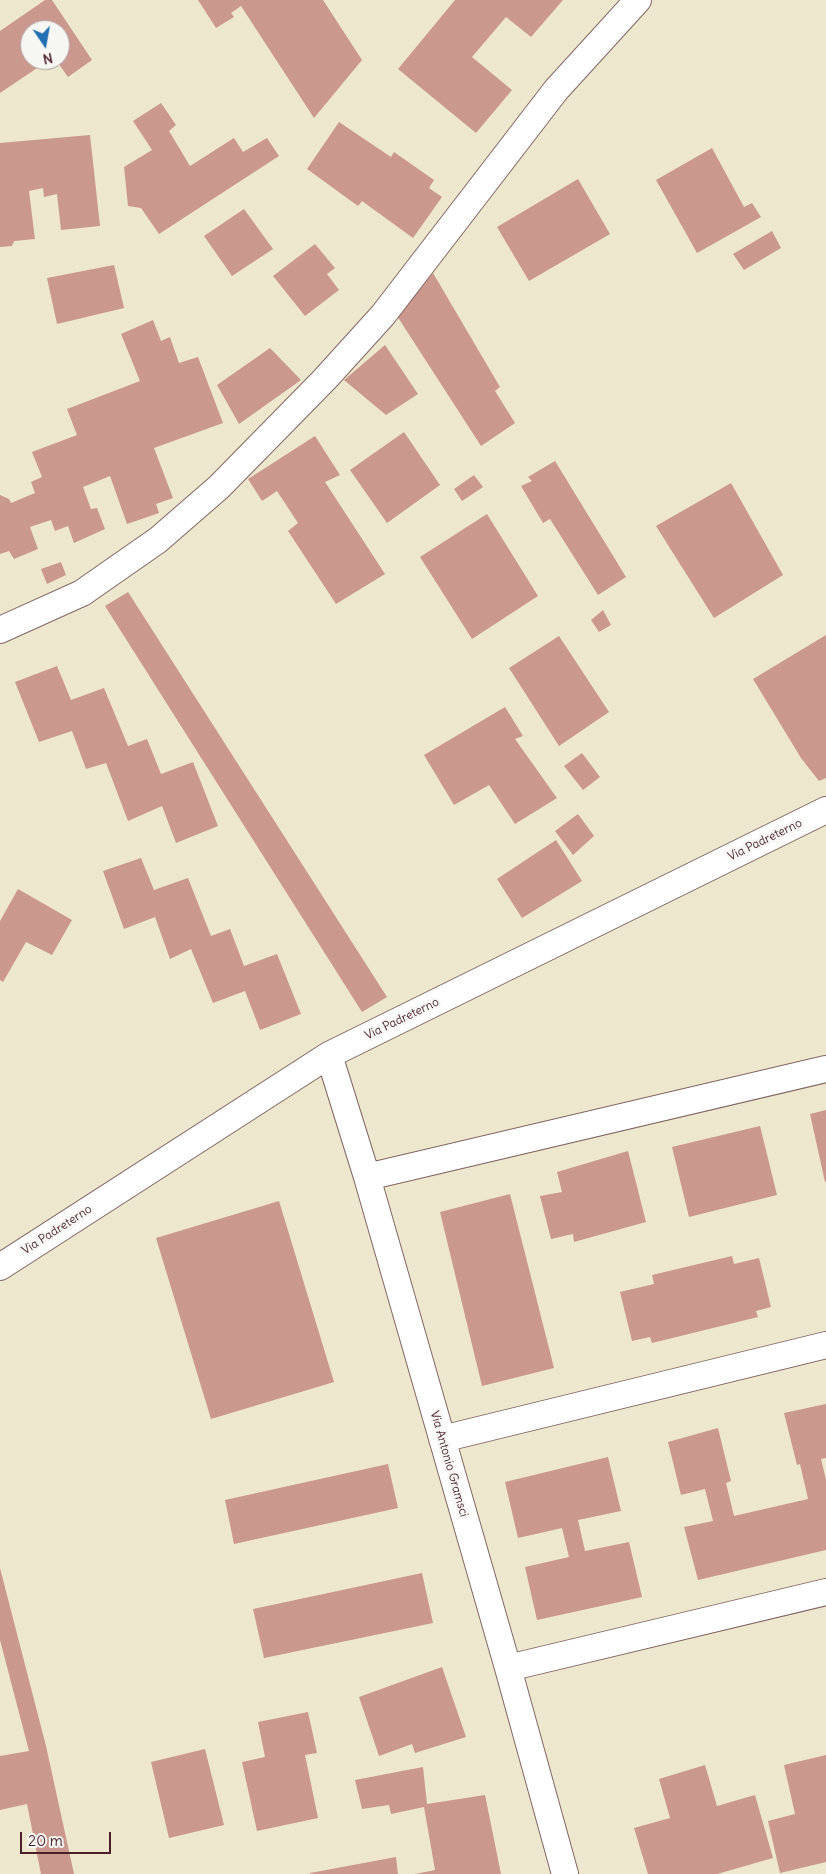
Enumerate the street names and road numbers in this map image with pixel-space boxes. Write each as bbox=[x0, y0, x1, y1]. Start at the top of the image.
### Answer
street label: Via Padreterno bbox=[726, 816, 804, 864]
street label: Via Padreterno bbox=[363, 995, 441, 1043]
street label: Via Padreterno bbox=[19, 1202, 95, 1258]
street label: Via Antonio Gramsci bbox=[427, 1409, 471, 1519]

